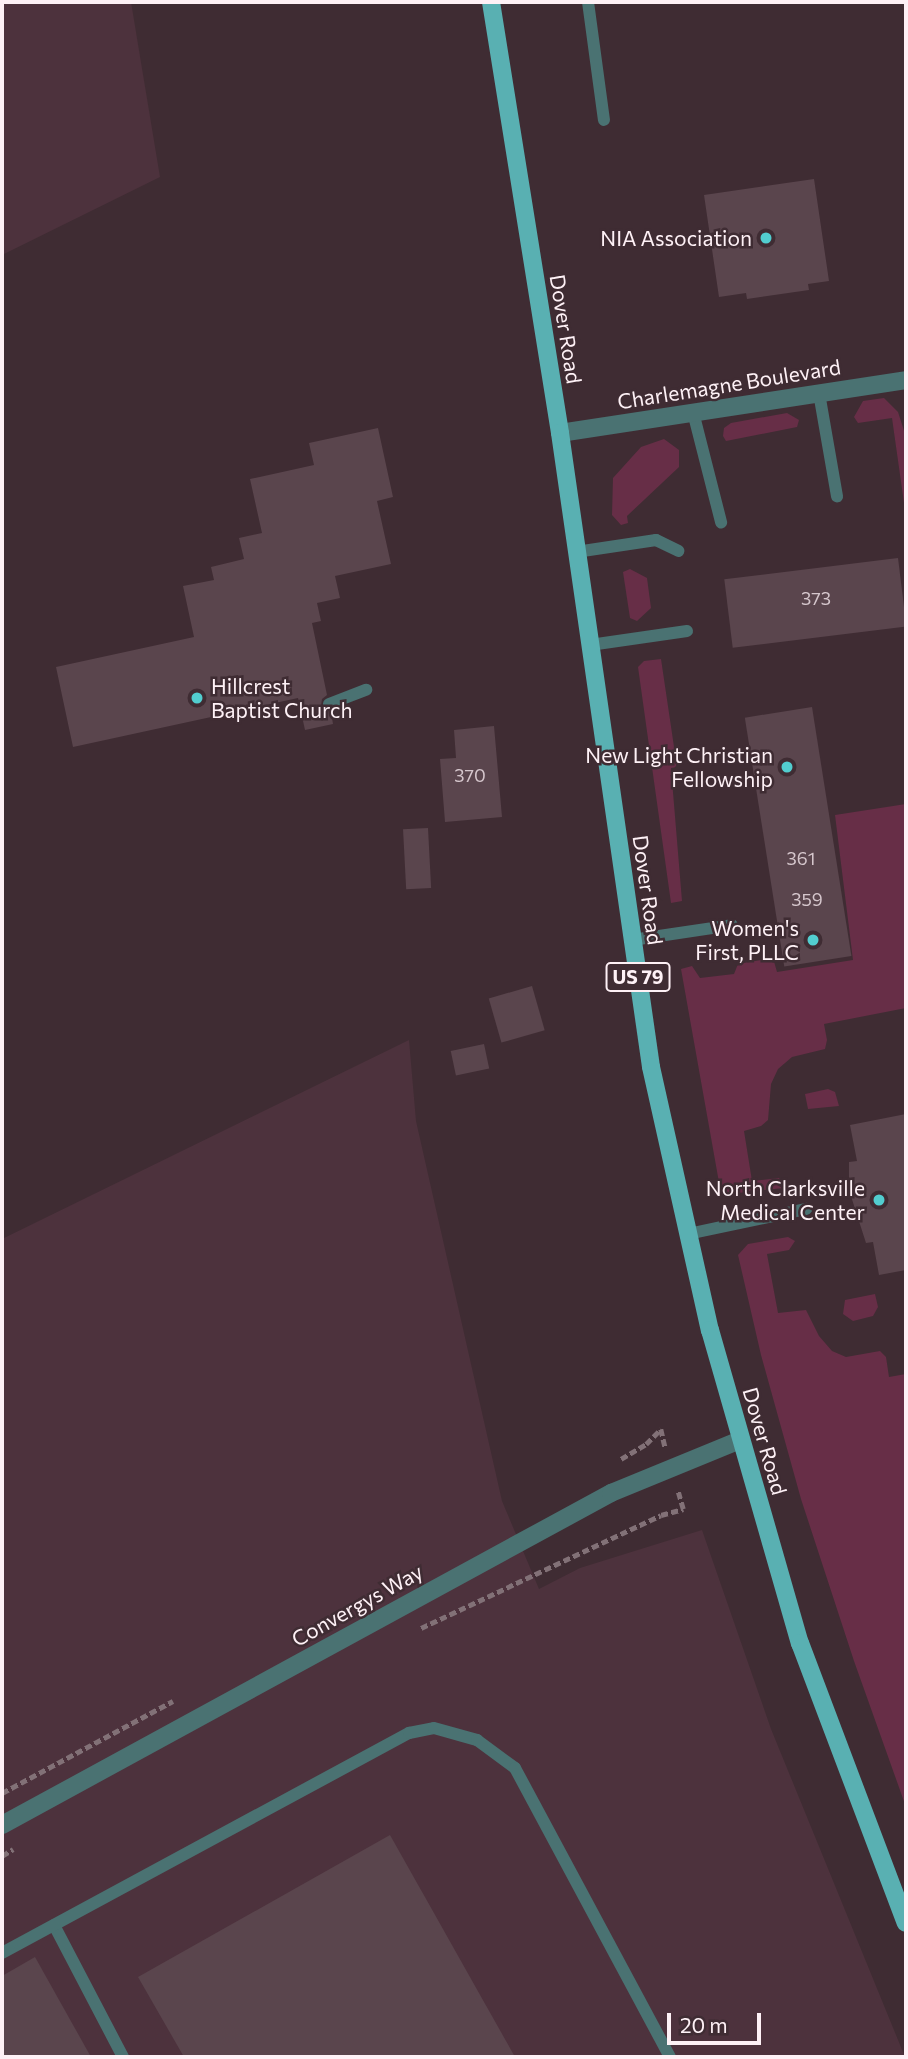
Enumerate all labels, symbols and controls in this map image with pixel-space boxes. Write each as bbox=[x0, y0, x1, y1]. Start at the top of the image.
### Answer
place label: NIA Association bbox=[600, 225, 752, 251]
marker: NIA Association bbox=[758, 230, 774, 246]
street label: Dover Road bbox=[545, 272, 587, 386]
street label: Charlemagne Boulevard bbox=[616, 354, 842, 414]
house number: 373 bbox=[801, 587, 831, 609]
place label: Hillcrest Baptist Church bbox=[211, 673, 353, 723]
marker: Hillcrest Baptist Church bbox=[189, 690, 205, 706]
place label: New Light Christian Fellowship bbox=[585, 742, 773, 792]
marker: New Light Christian Fellowship bbox=[779, 759, 795, 775]
house number: 370 bbox=[454, 764, 486, 786]
street label: Dover Road bbox=[628, 833, 668, 947]
house number: 361 bbox=[787, 847, 815, 869]
house number: 359 bbox=[791, 888, 823, 910]
place label: Women's First, PLLC bbox=[695, 915, 799, 965]
marker: Women's First, PLLC bbox=[805, 932, 821, 948]
road number: US 79 bbox=[605, 962, 671, 993]
place label: North Clarksville Medical Center bbox=[706, 1175, 865, 1225]
marker: North Clarksville Medical Center bbox=[871, 1192, 887, 1208]
street label: Dover Road bbox=[738, 1384, 792, 1498]
street label: Convergys Way bbox=[287, 1559, 427, 1651]
scale bar bbox=[670, 2000, 764, 2044]
text: 20 m bbox=[680, 2012, 728, 2037]

